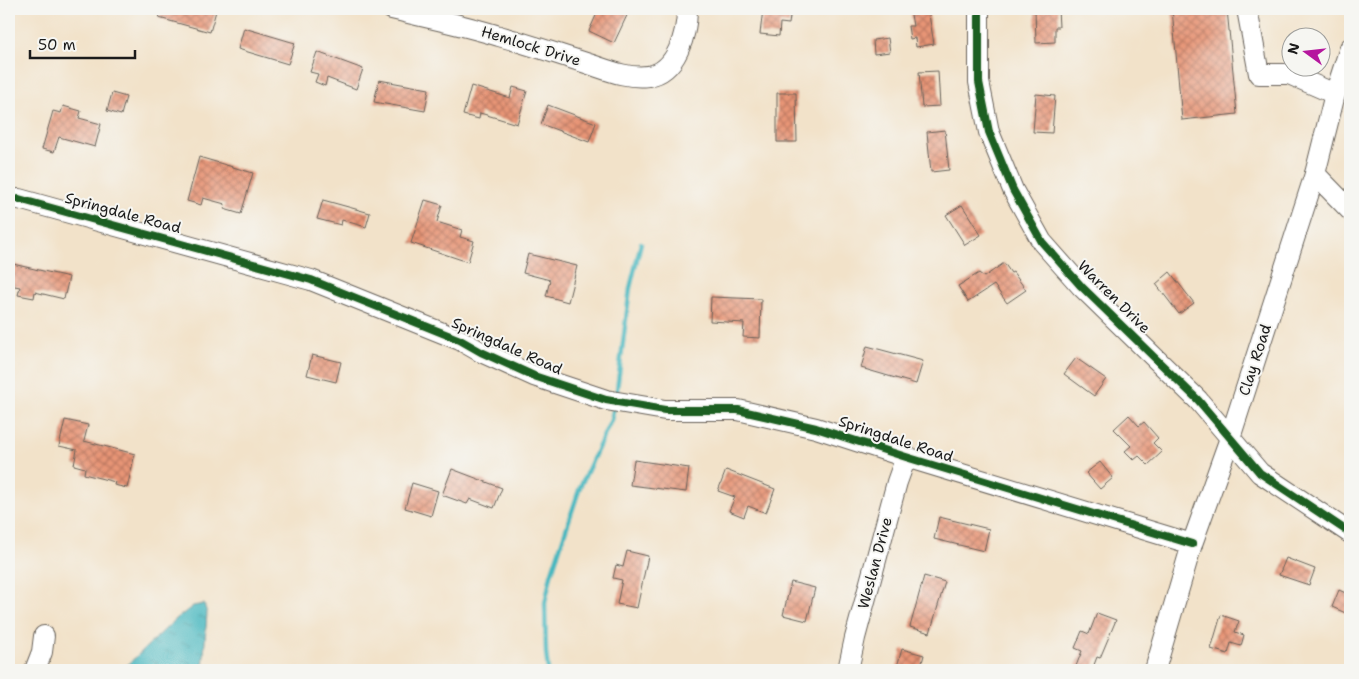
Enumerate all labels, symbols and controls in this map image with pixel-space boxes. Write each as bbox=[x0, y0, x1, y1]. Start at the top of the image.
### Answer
street label: Hemlock Drive bbox=[479, 21, 583, 71]
scale bar bbox=[30, 28, 135, 60]
north arrow bbox=[1282, 28, 1332, 78]
text: 50 m bbox=[38, 35, 76, 55]
text: N bbox=[1283, 41, 1304, 56]
street label: Springdale Road bbox=[63, 188, 184, 238]
street label: Warren Drive bbox=[1073, 256, 1155, 338]
street label: Springdale Road bbox=[448, 313, 566, 380]
street label: Clay Road bbox=[1234, 321, 1276, 398]
street label: Springdale Road bbox=[836, 411, 956, 467]
street label: Weslan Drive bbox=[853, 515, 897, 611]

